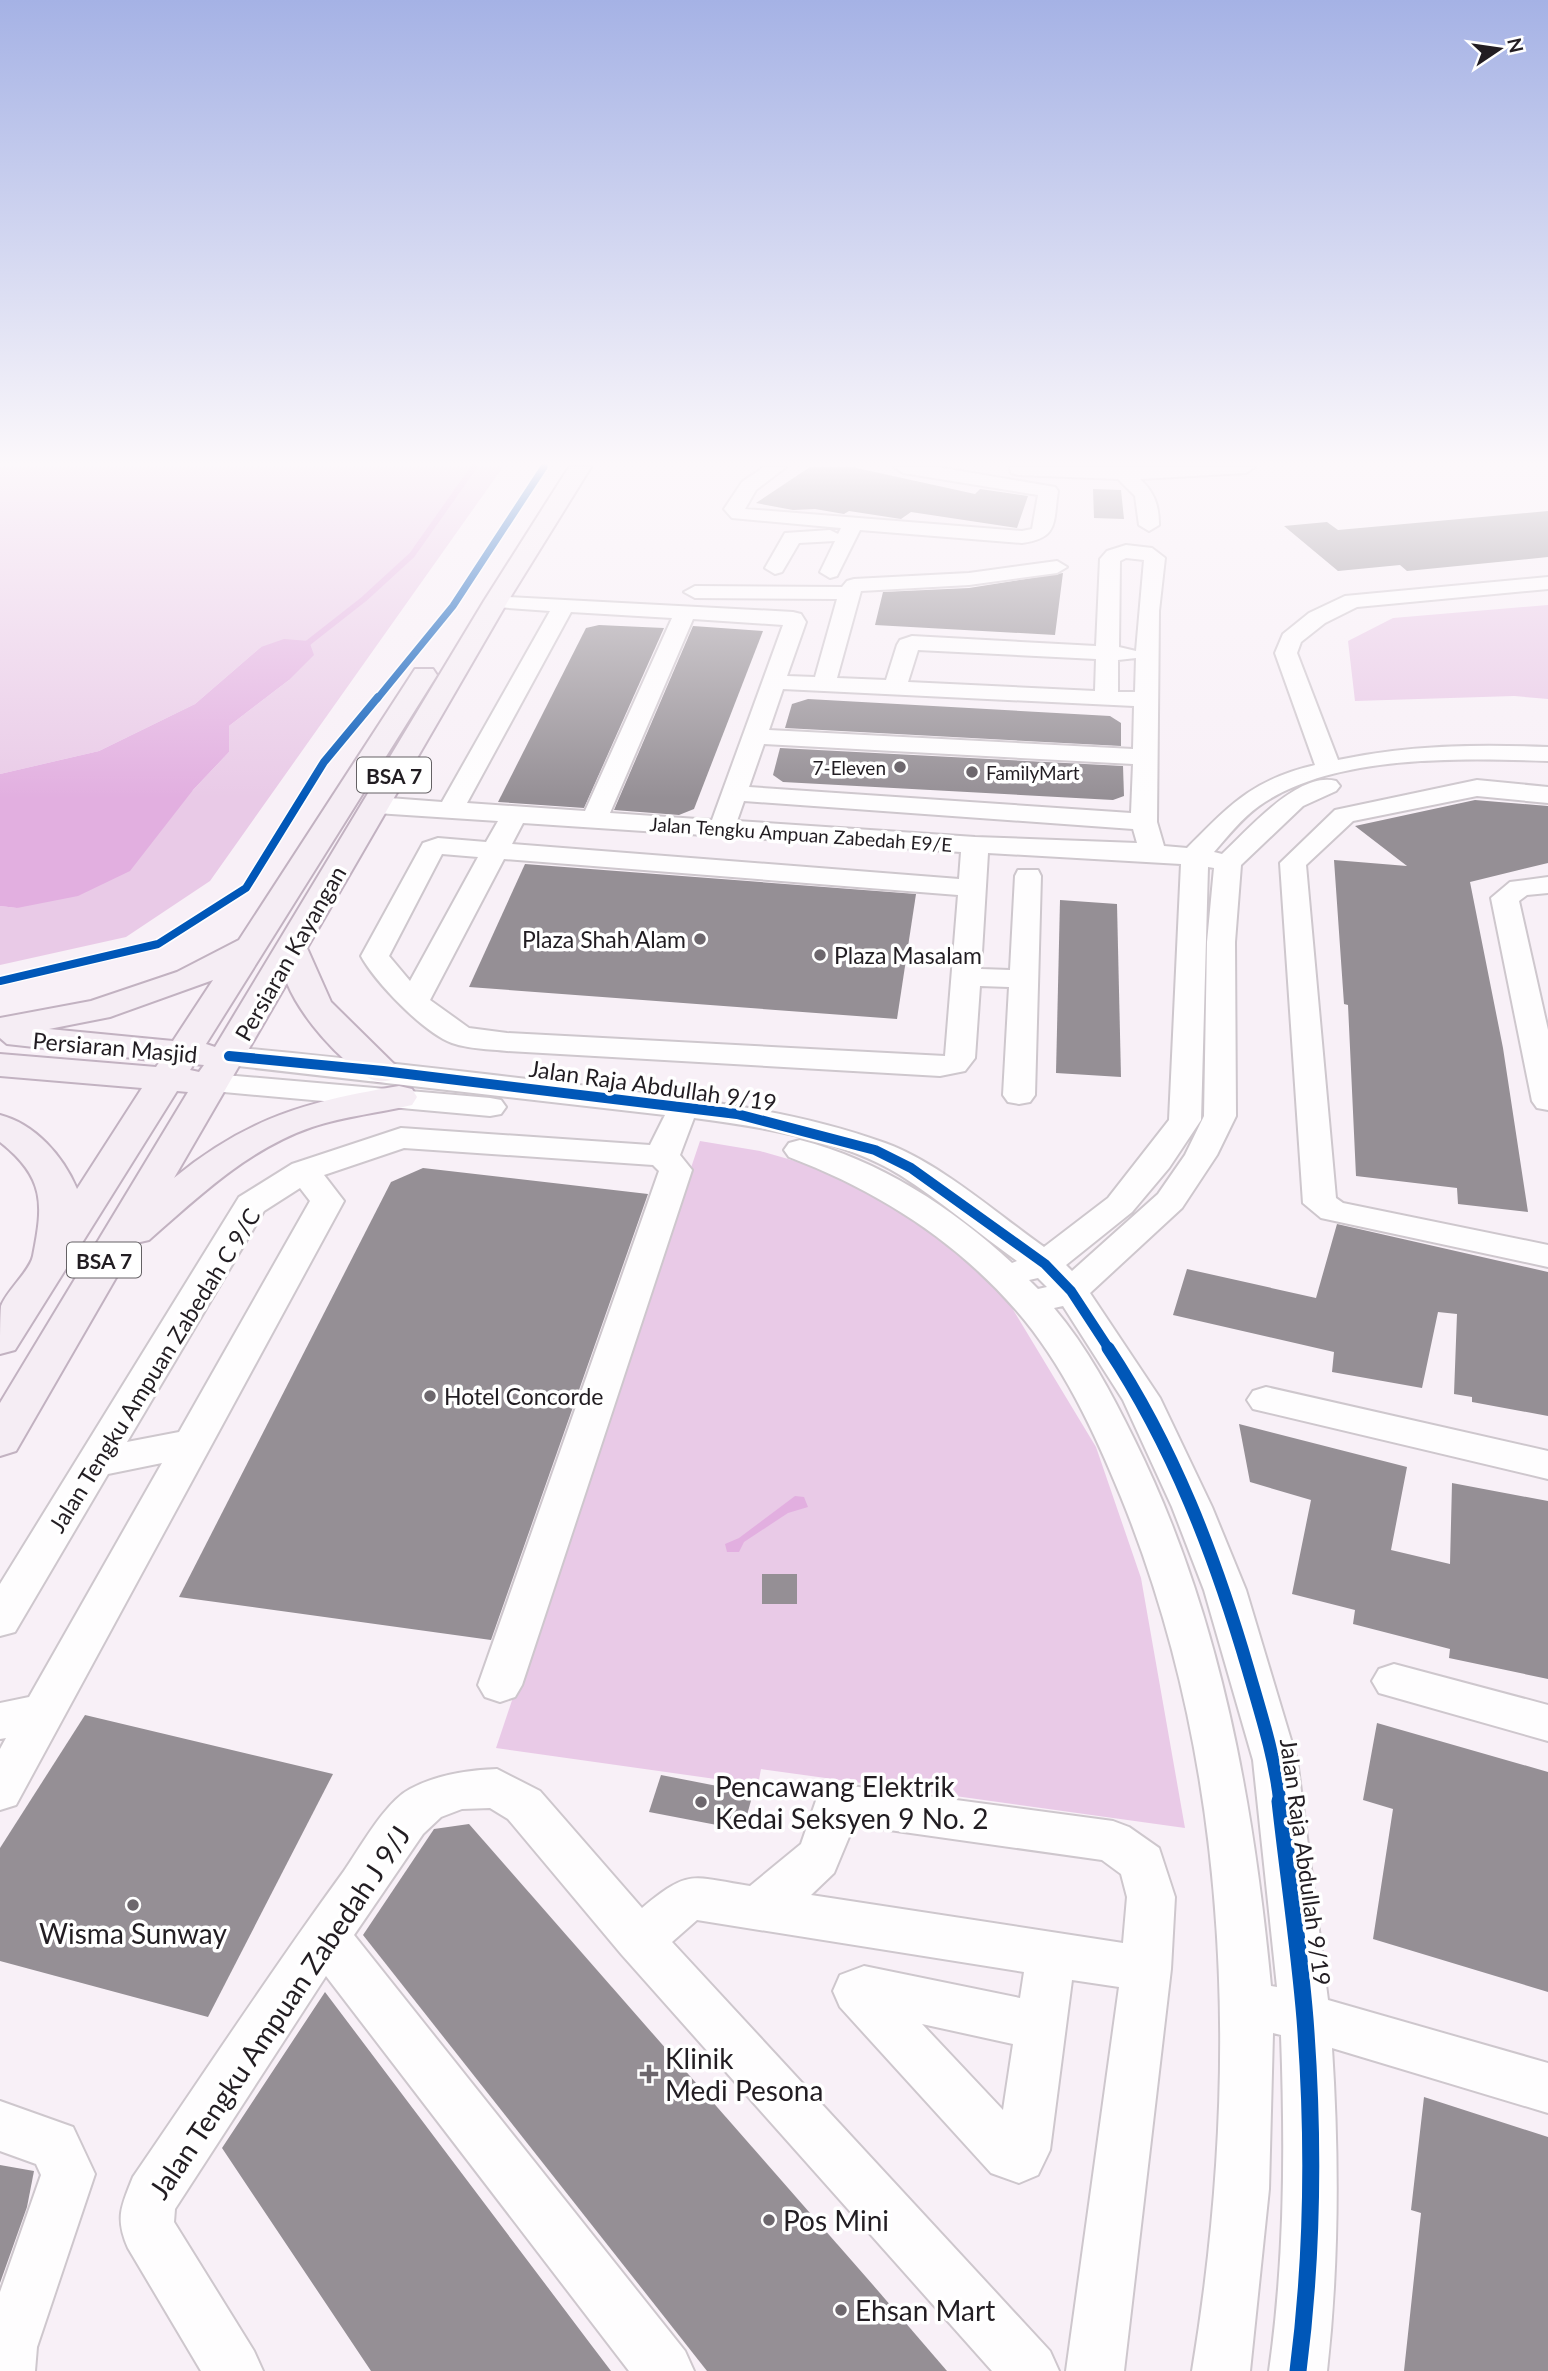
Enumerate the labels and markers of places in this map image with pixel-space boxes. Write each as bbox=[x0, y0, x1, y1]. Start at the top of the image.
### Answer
place label: 7-Eleven bbox=[813, 756, 886, 779]
marker: 7-Eleven bbox=[892, 759, 908, 775]
place label: FamilyMart bbox=[986, 761, 1080, 784]
marker: FamilyMart bbox=[964, 764, 980, 780]
place label: Plaza Shah Alam bbox=[522, 925, 686, 953]
marker: Plaza Shah Alam bbox=[692, 931, 708, 947]
place label: Plaza Masalam bbox=[834, 941, 982, 969]
marker: Plaza Masalam bbox=[812, 947, 828, 963]
place label: Hotel Concorde bbox=[444, 1382, 603, 1410]
marker: Hotel Concorde bbox=[422, 1388, 438, 1404]
place label: Pencawang Elektrik Kedai Seksyen 9 No. 2 bbox=[715, 1769, 989, 1835]
marker: Pencawang Elektrik Kedai Seksyen 9 No. 2 bbox=[693, 1794, 709, 1810]
marker: Wisma Sunway bbox=[125, 1897, 141, 1913]
place label: Wisma Sunway bbox=[39, 1916, 227, 1950]
place label: Klinik Medi Pesona bbox=[665, 2041, 823, 2107]
marker: Klinik Medi Pesona bbox=[639, 2064, 659, 2084]
place label: Pos Mini bbox=[783, 2203, 889, 2237]
marker: Pos Mini bbox=[761, 2212, 777, 2228]
place label: Ehsan Mart bbox=[855, 2293, 995, 2327]
marker: Ehsan Mart bbox=[833, 2302, 849, 2318]

